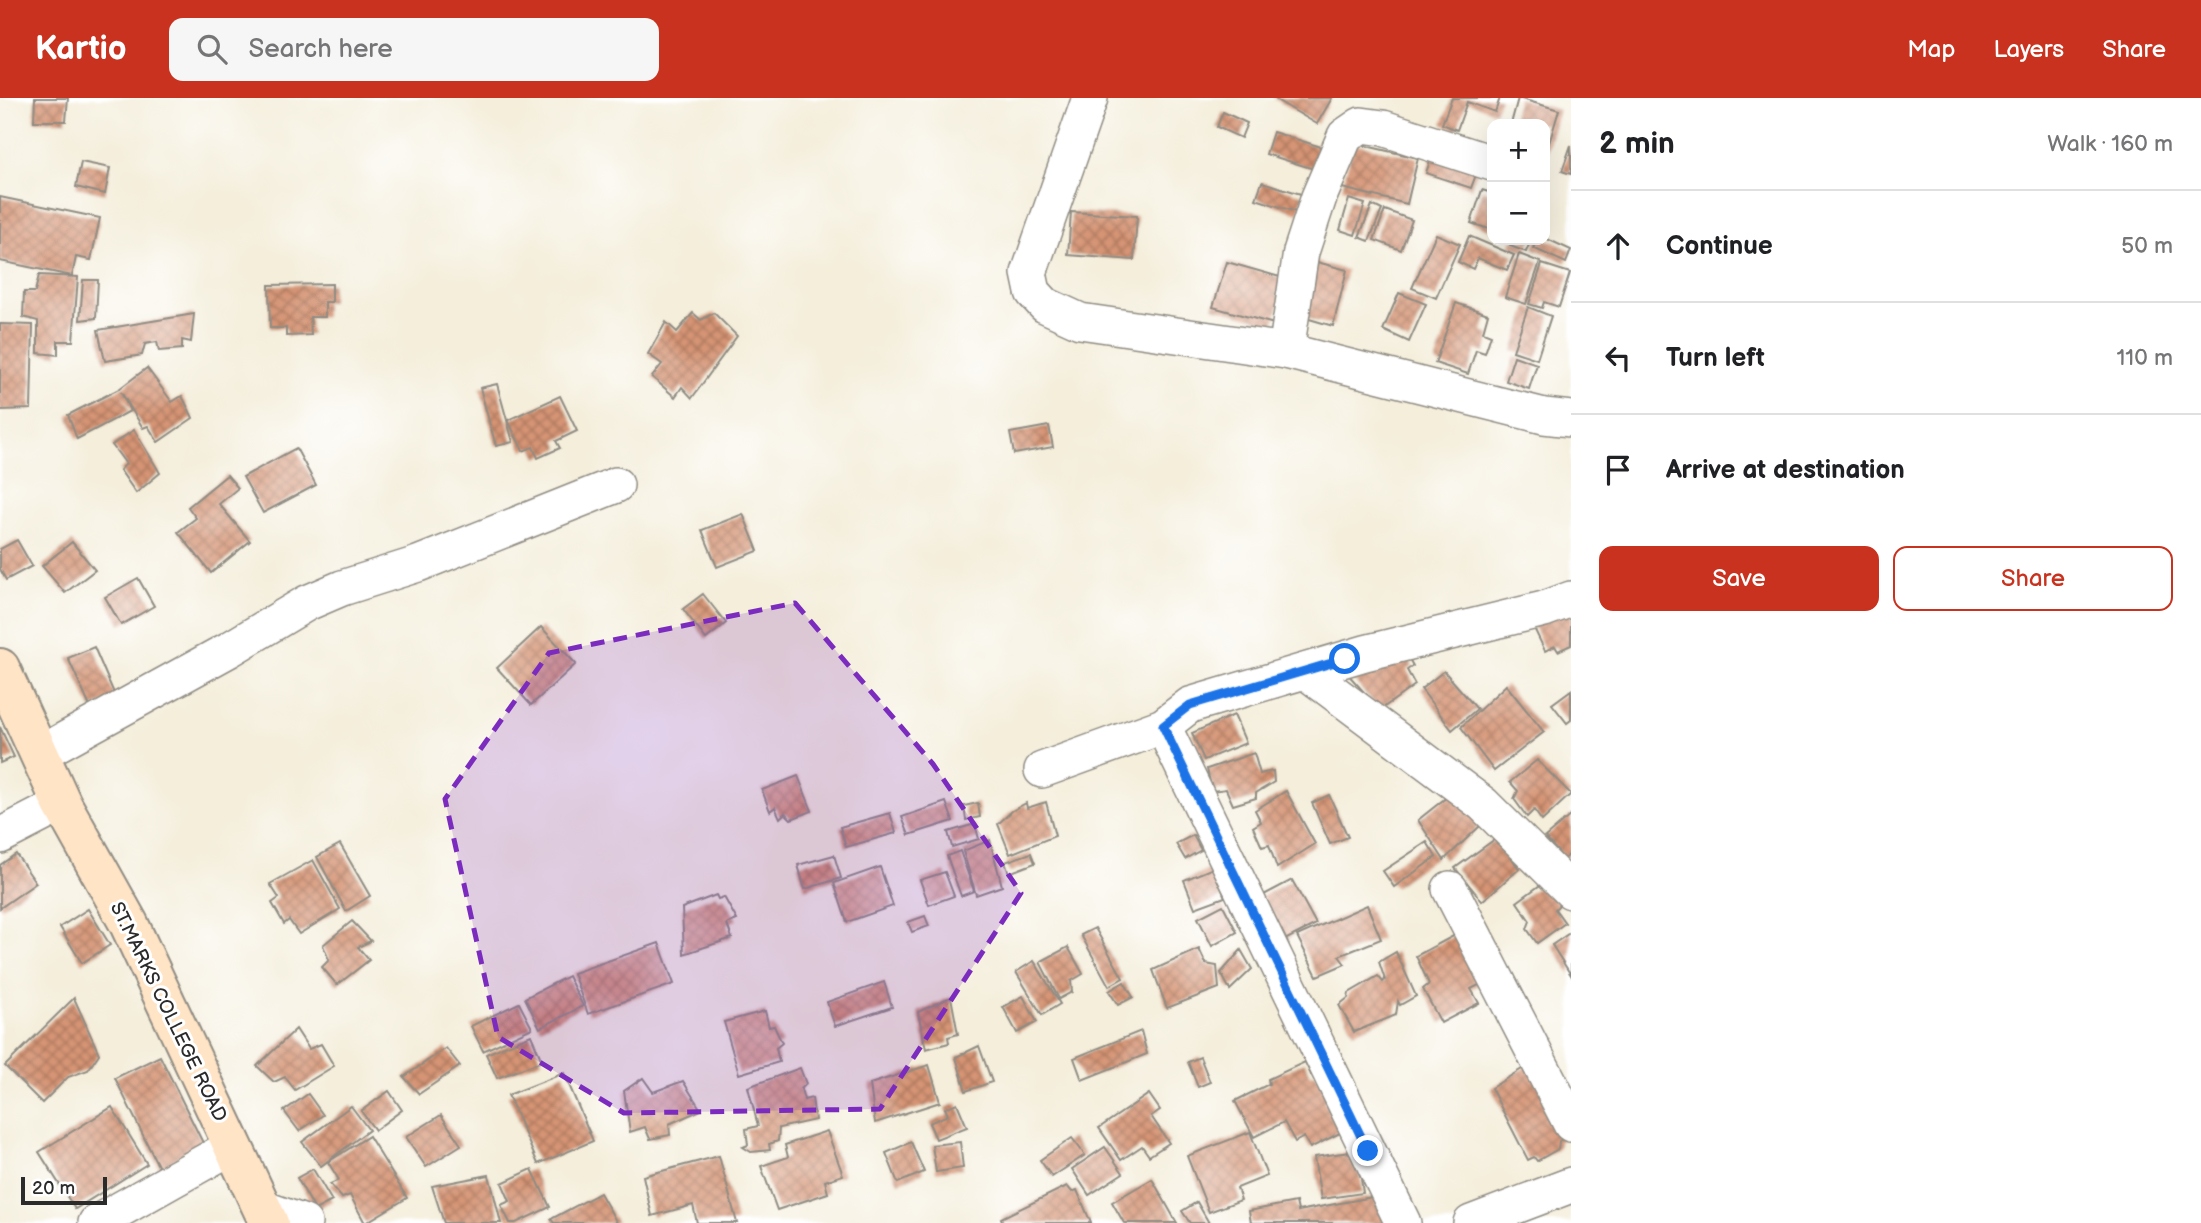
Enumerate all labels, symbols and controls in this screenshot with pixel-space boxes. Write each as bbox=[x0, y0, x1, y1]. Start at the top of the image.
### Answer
search box bbox=[169, 18, 659, 81]
text: Kartio bbox=[35, 29, 127, 69]
icon: search bbox=[193, 30, 231, 68]
text: Search here bbox=[249, 34, 393, 65]
text: Map bbox=[1907, 35, 1955, 64]
text: Layers bbox=[1993, 35, 2064, 64]
text: Share bbox=[2102, 35, 2166, 64]
map controls bbox=[1487, 119, 1550, 245]
button: + bbox=[1487, 119, 1550, 182]
text: 2 min bbox=[1599, 126, 1675, 162]
text: Walk · 160 m bbox=[2047, 130, 2173, 158]
button: − bbox=[1487, 182, 1550, 245]
icon: ahead bbox=[1599, 227, 1637, 265]
text: Continue bbox=[1666, 231, 1773, 262]
text: 50 m bbox=[2121, 232, 2173, 260]
icon: left bbox=[1599, 339, 1637, 377]
text: Turn left bbox=[1666, 343, 1765, 374]
text: 110 m bbox=[2116, 344, 2173, 372]
icon: arrive bbox=[1599, 451, 1637, 489]
text: Arrive at destination bbox=[1666, 455, 1905, 486]
button: Save bbox=[1599, 546, 1879, 611]
button: Share bbox=[1893, 546, 2173, 611]
route start bbox=[1329, 643, 1360, 674]
street label: ST.MARKS COLLEGE ROAD bbox=[105, 898, 231, 1126]
route end bbox=[1352, 1135, 1383, 1166]
scale bar bbox=[21, 1174, 107, 1206]
text: 20 m bbox=[32, 1177, 75, 1200]

